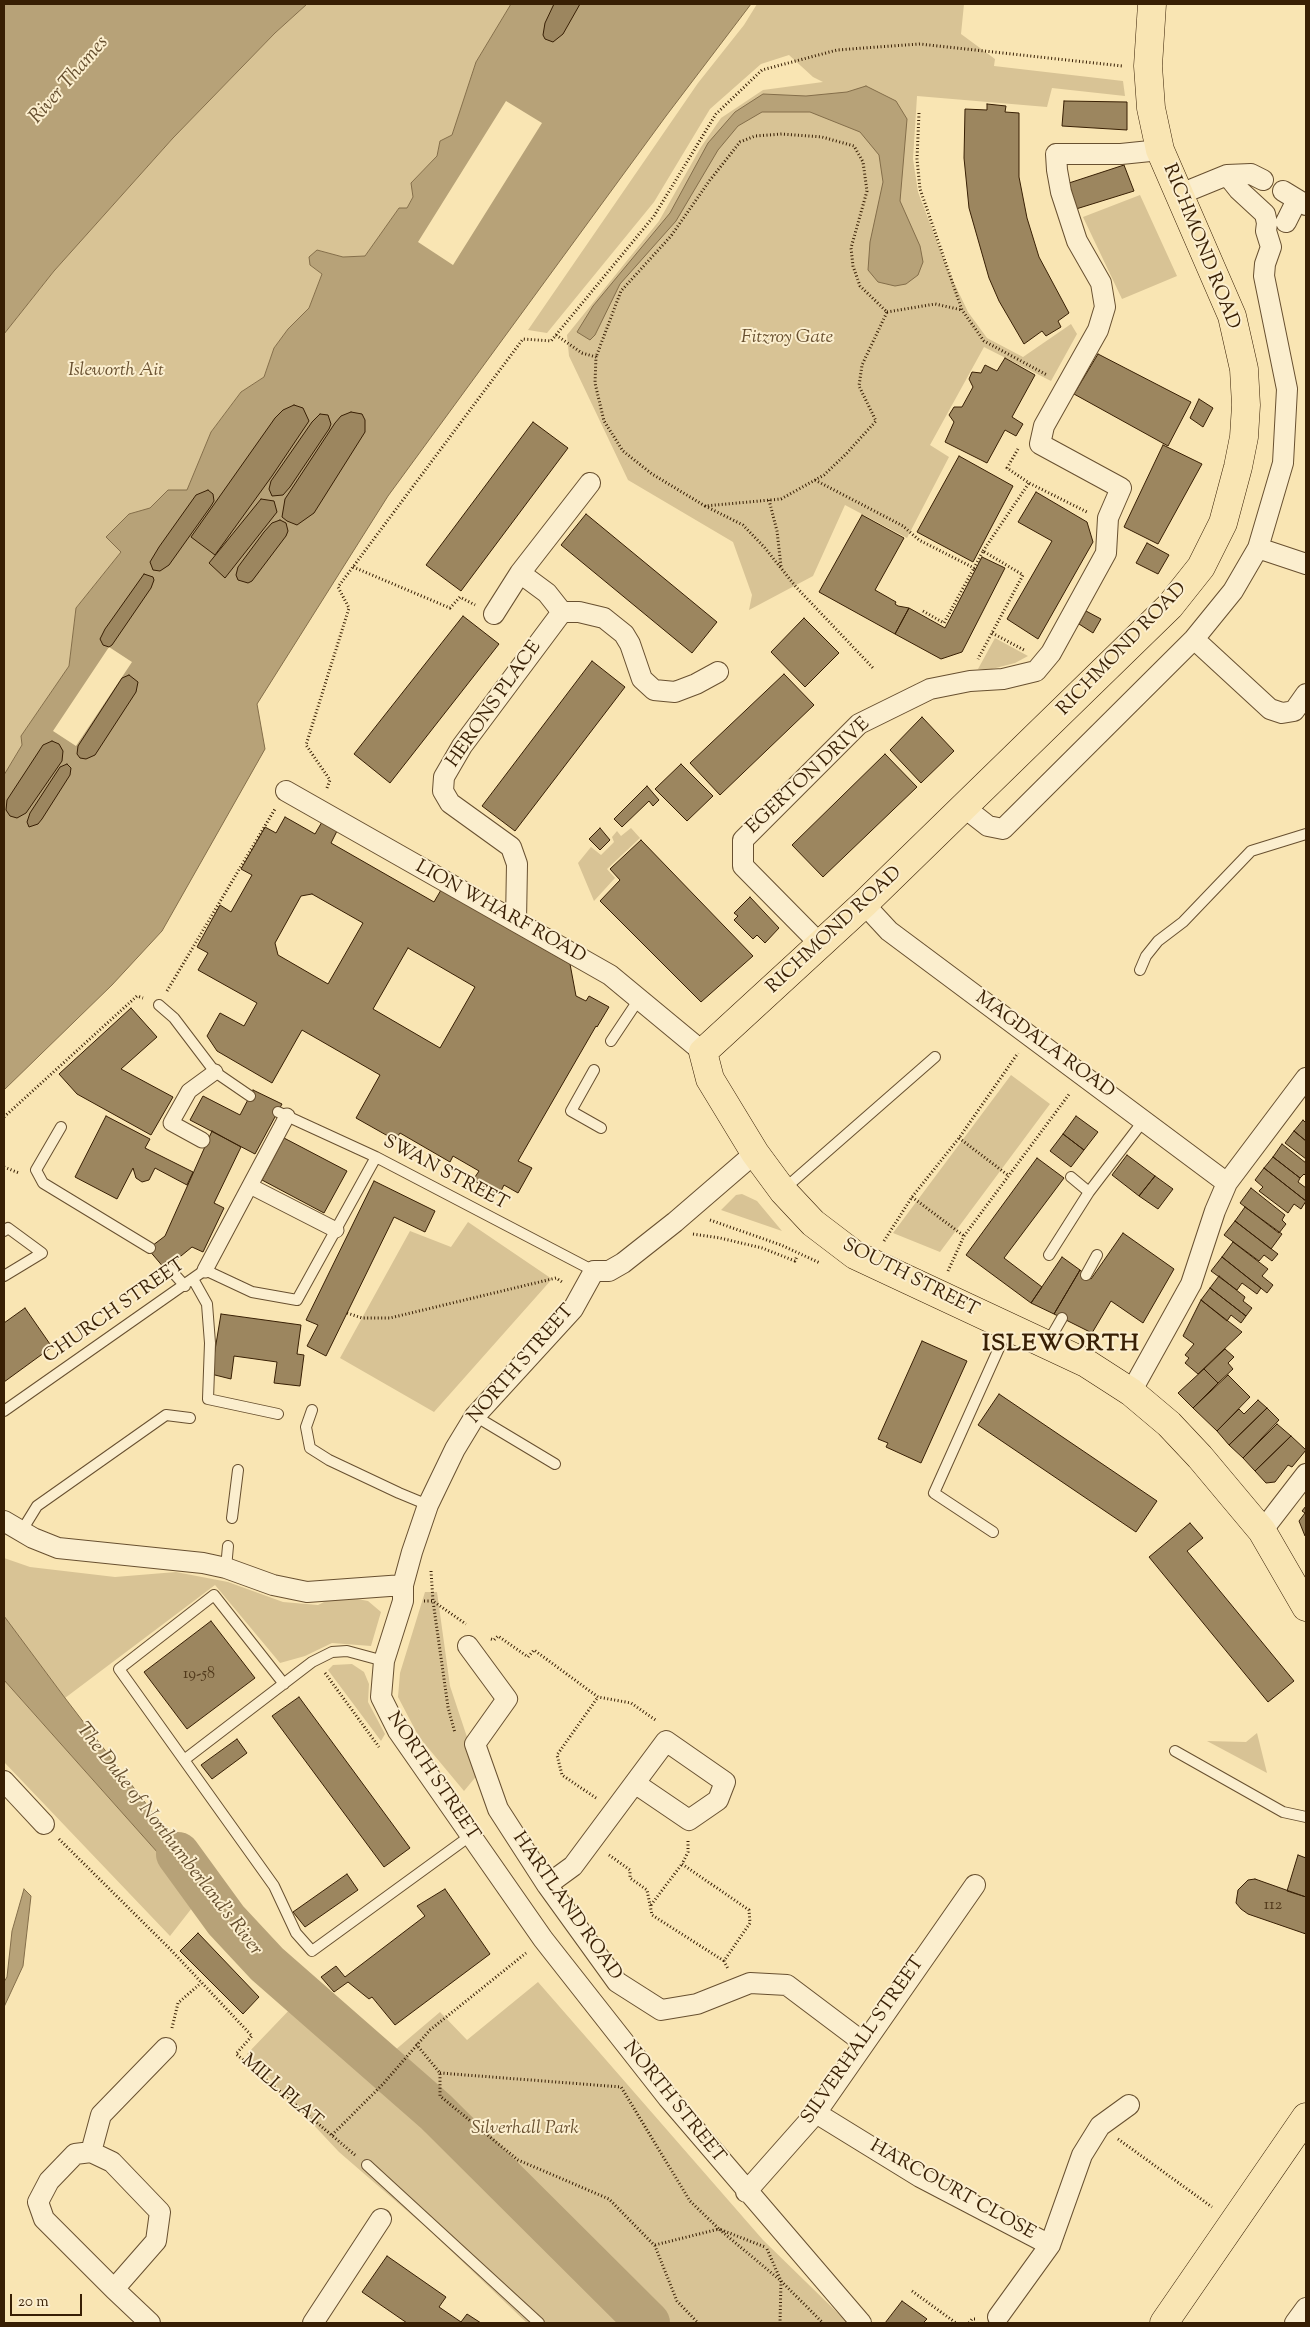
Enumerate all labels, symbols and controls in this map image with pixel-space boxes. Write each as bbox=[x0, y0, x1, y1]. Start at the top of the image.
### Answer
water label: River Thames bbox=[25, 32, 115, 130]
street label: RICHMOND ROAD bbox=[1156, 161, 1244, 333]
park label: Fitzroy Gate bbox=[741, 328, 833, 350]
park label: Isleworth Ait bbox=[68, 361, 164, 383]
street label: RICHMOND ROAD bbox=[1054, 579, 1192, 721]
street label: HERONS PLACE bbox=[443, 637, 547, 773]
street label: EGERTON DRIVE bbox=[742, 714, 876, 840]
street label: LION WHARF ROAD bbox=[411, 857, 589, 969]
street label: RICHMOND ROAD bbox=[763, 862, 907, 1000]
street label: MAGDALA ROAD bbox=[970, 988, 1118, 1104]
street label: SWAN STREET bbox=[378, 1131, 512, 1217]
street label: SOUTH STREET bbox=[838, 1235, 982, 1323]
street label: CHURCH STREET bbox=[40, 1254, 190, 1370]
street label: NORTH STREET bbox=[464, 1301, 580, 1429]
district label: ISLEWORTH bbox=[981, 1332, 1141, 1360]
house number: 19-58 bbox=[183, 1665, 215, 1685]
street label: NORTH STREET bbox=[380, 1708, 484, 1846]
water label: The Duke of Northumberland's River bbox=[70, 1719, 266, 1961]
street label: HARTLAND ROAD bbox=[506, 1828, 626, 1986]
house number: 112 bbox=[1264, 1896, 1282, 1916]
street label: SILVERHALL STREET bbox=[798, 1953, 930, 2129]
street label: NORTH STREET bbox=[617, 2037, 729, 2169]
street label: MILL PLAT bbox=[236, 2051, 326, 2133]
park label: Silverhall Park bbox=[471, 2119, 579, 2141]
street label: HARCOURT CLOSE bbox=[865, 2136, 1039, 2246]
scale bar bbox=[12, 2284, 85, 2316]
text: 20 m bbox=[18, 2292, 49, 2313]

